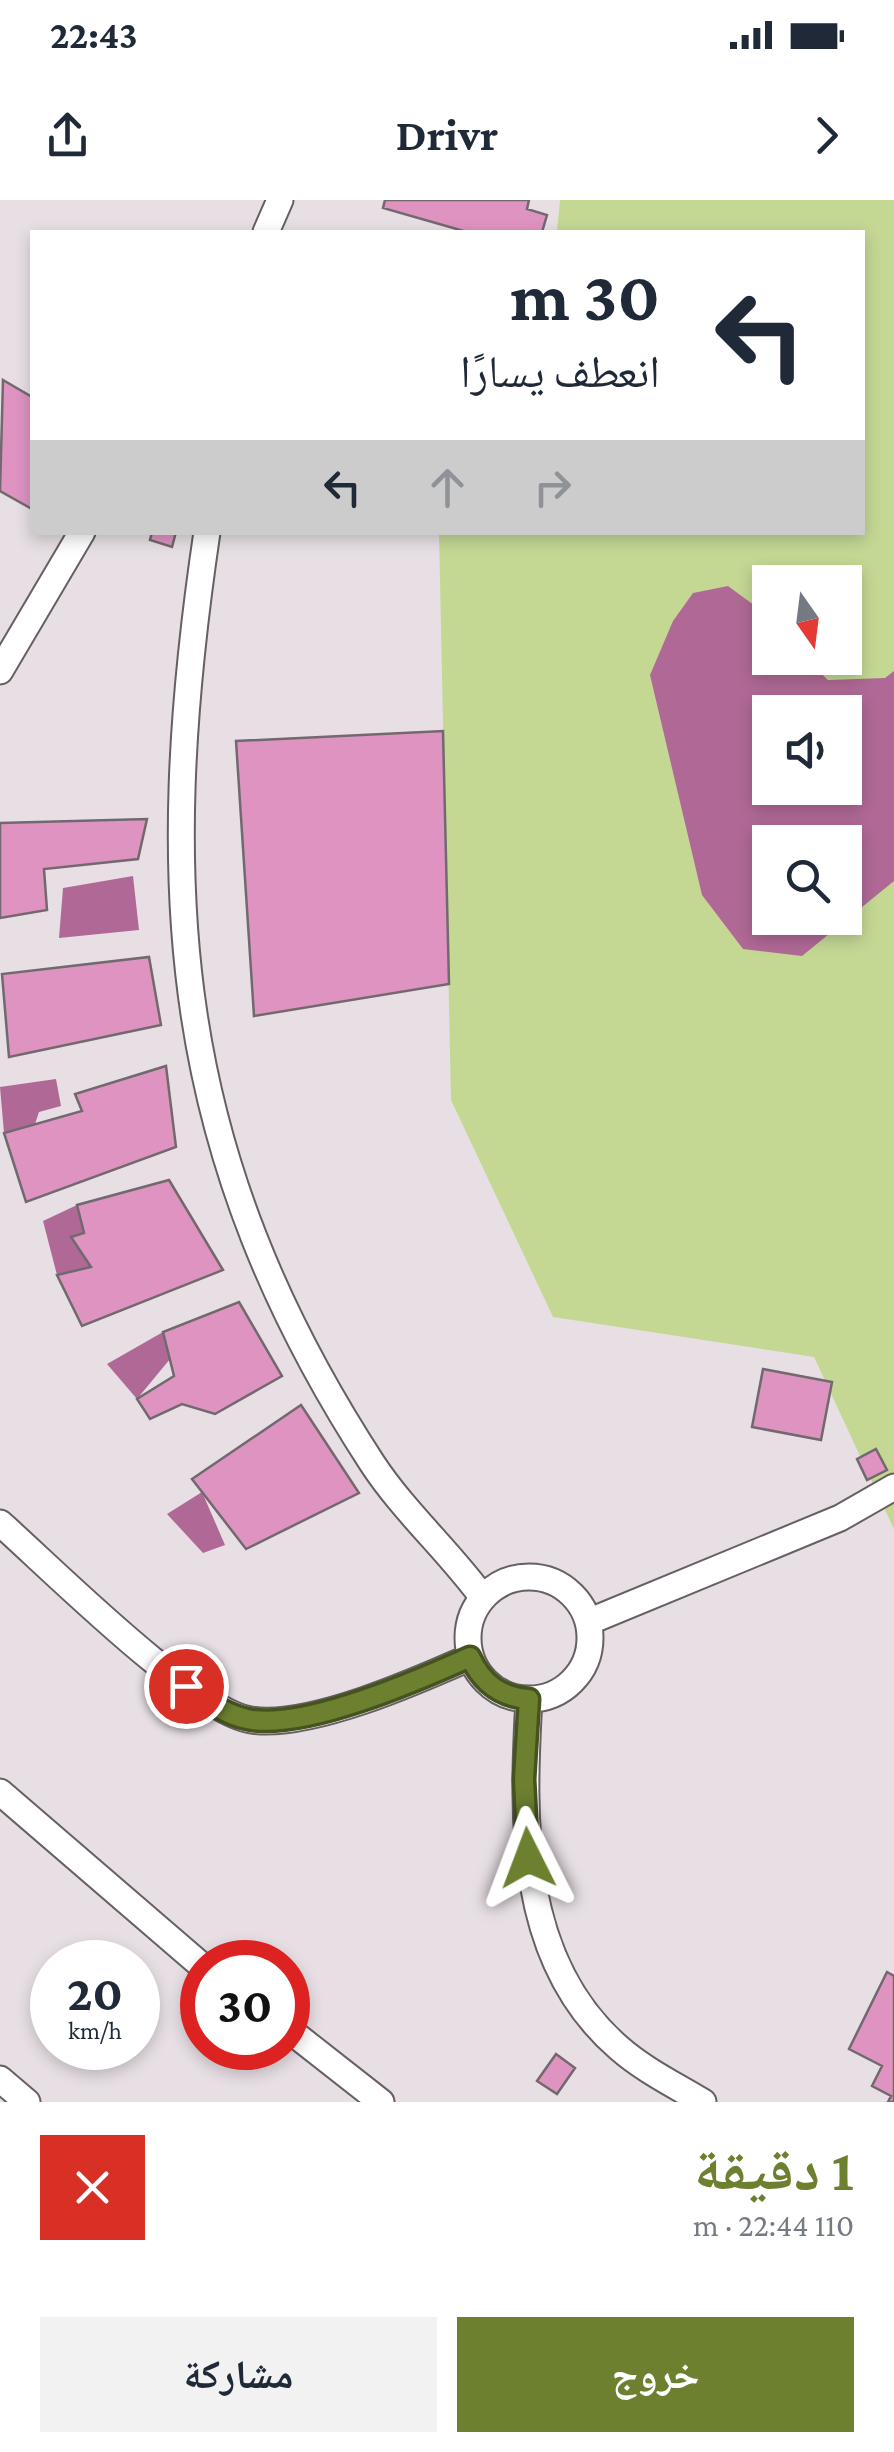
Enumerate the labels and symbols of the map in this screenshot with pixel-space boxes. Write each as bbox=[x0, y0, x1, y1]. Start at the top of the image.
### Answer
north arrow bbox=[752, 565, 862, 675]
pin bbox=[144, 1644, 229, 1729]
position arrow bbox=[476, 1806, 580, 1910]
speed limit sign: 30 bbox=[180, 1940, 310, 2070]

